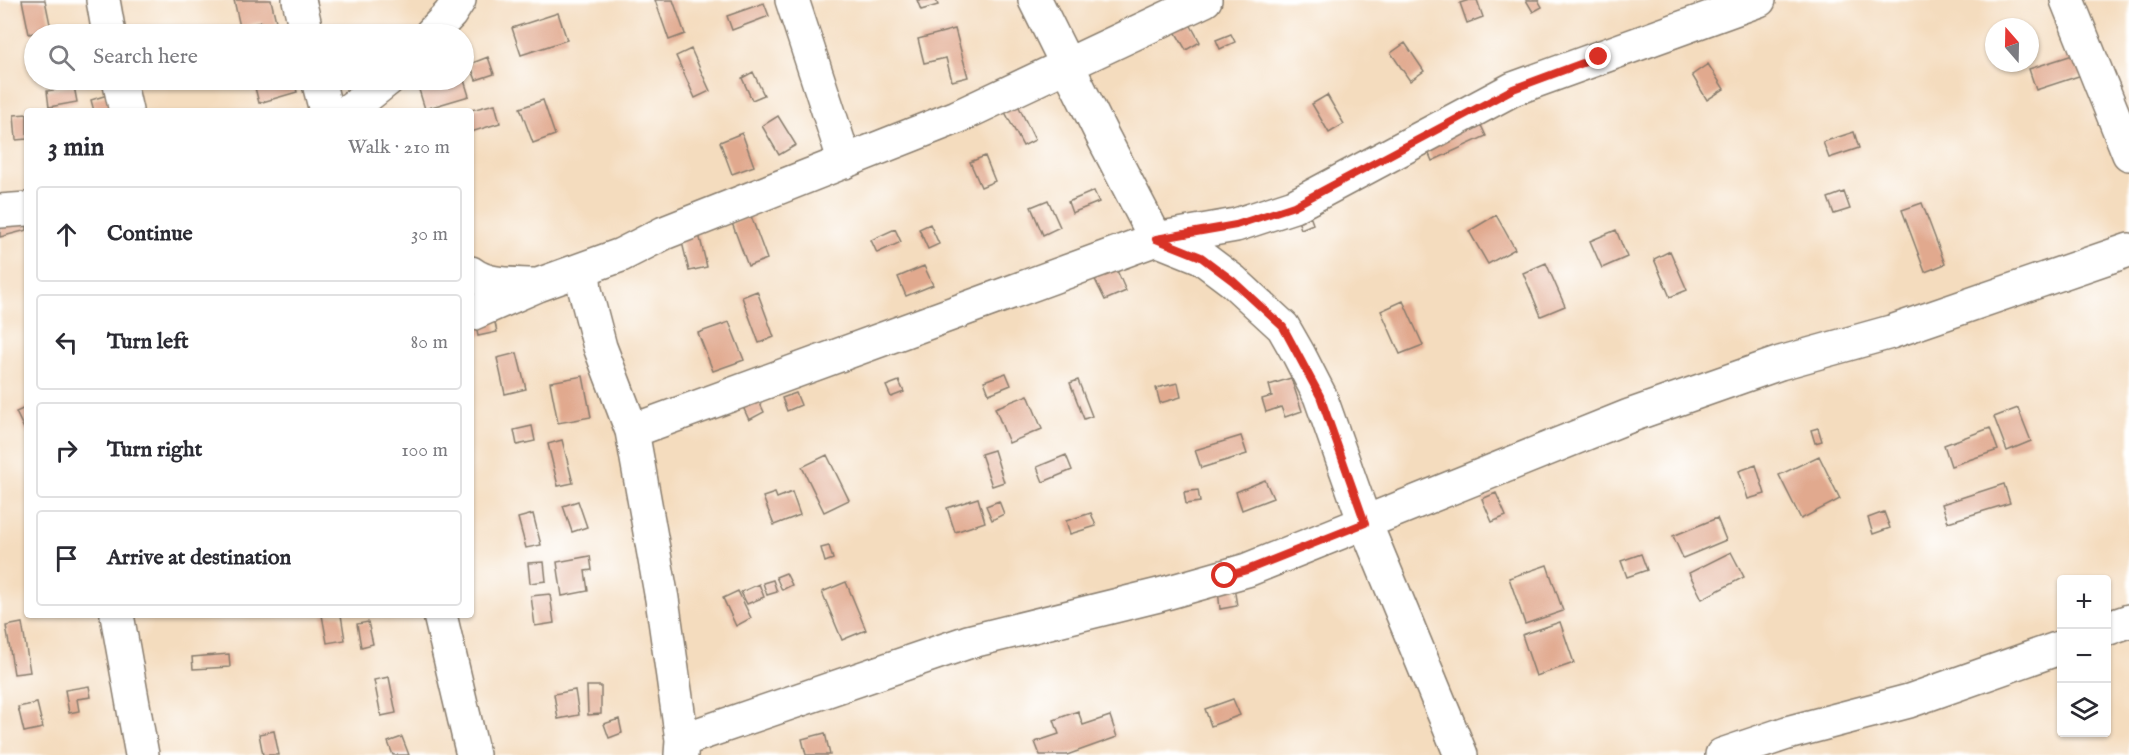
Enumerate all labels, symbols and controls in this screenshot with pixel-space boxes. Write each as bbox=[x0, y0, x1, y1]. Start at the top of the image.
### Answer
north arrow bbox=[1985, 18, 2039, 72]
search box bbox=[24, 24, 474, 90]
icon: search bbox=[45, 41, 78, 74]
text: Search here bbox=[93, 43, 198, 71]
route end bbox=[1585, 43, 1611, 69]
text: 3 min bbox=[48, 131, 104, 164]
text: Walk · 210 m bbox=[348, 135, 450, 160]
icon: ahead bbox=[50, 218, 83, 251]
text: Continue bbox=[107, 220, 193, 248]
text: 30 m bbox=[411, 222, 448, 247]
icon: left bbox=[50, 326, 83, 359]
text: Turn left bbox=[107, 328, 189, 356]
text: 80 m bbox=[411, 330, 448, 355]
icon: right bbox=[50, 434, 83, 467]
text: Turn right bbox=[107, 436, 202, 464]
text: 100 m bbox=[401, 438, 448, 463]
icon: arrive bbox=[50, 542, 83, 575]
text: Arrive at destination bbox=[107, 544, 291, 572]
route start bbox=[1211, 562, 1237, 588]
map controls bbox=[2057, 575, 2111, 737]
button: + bbox=[2057, 575, 2111, 629]
button: − bbox=[2057, 629, 2111, 683]
button: layers bbox=[2057, 683, 2111, 737]

